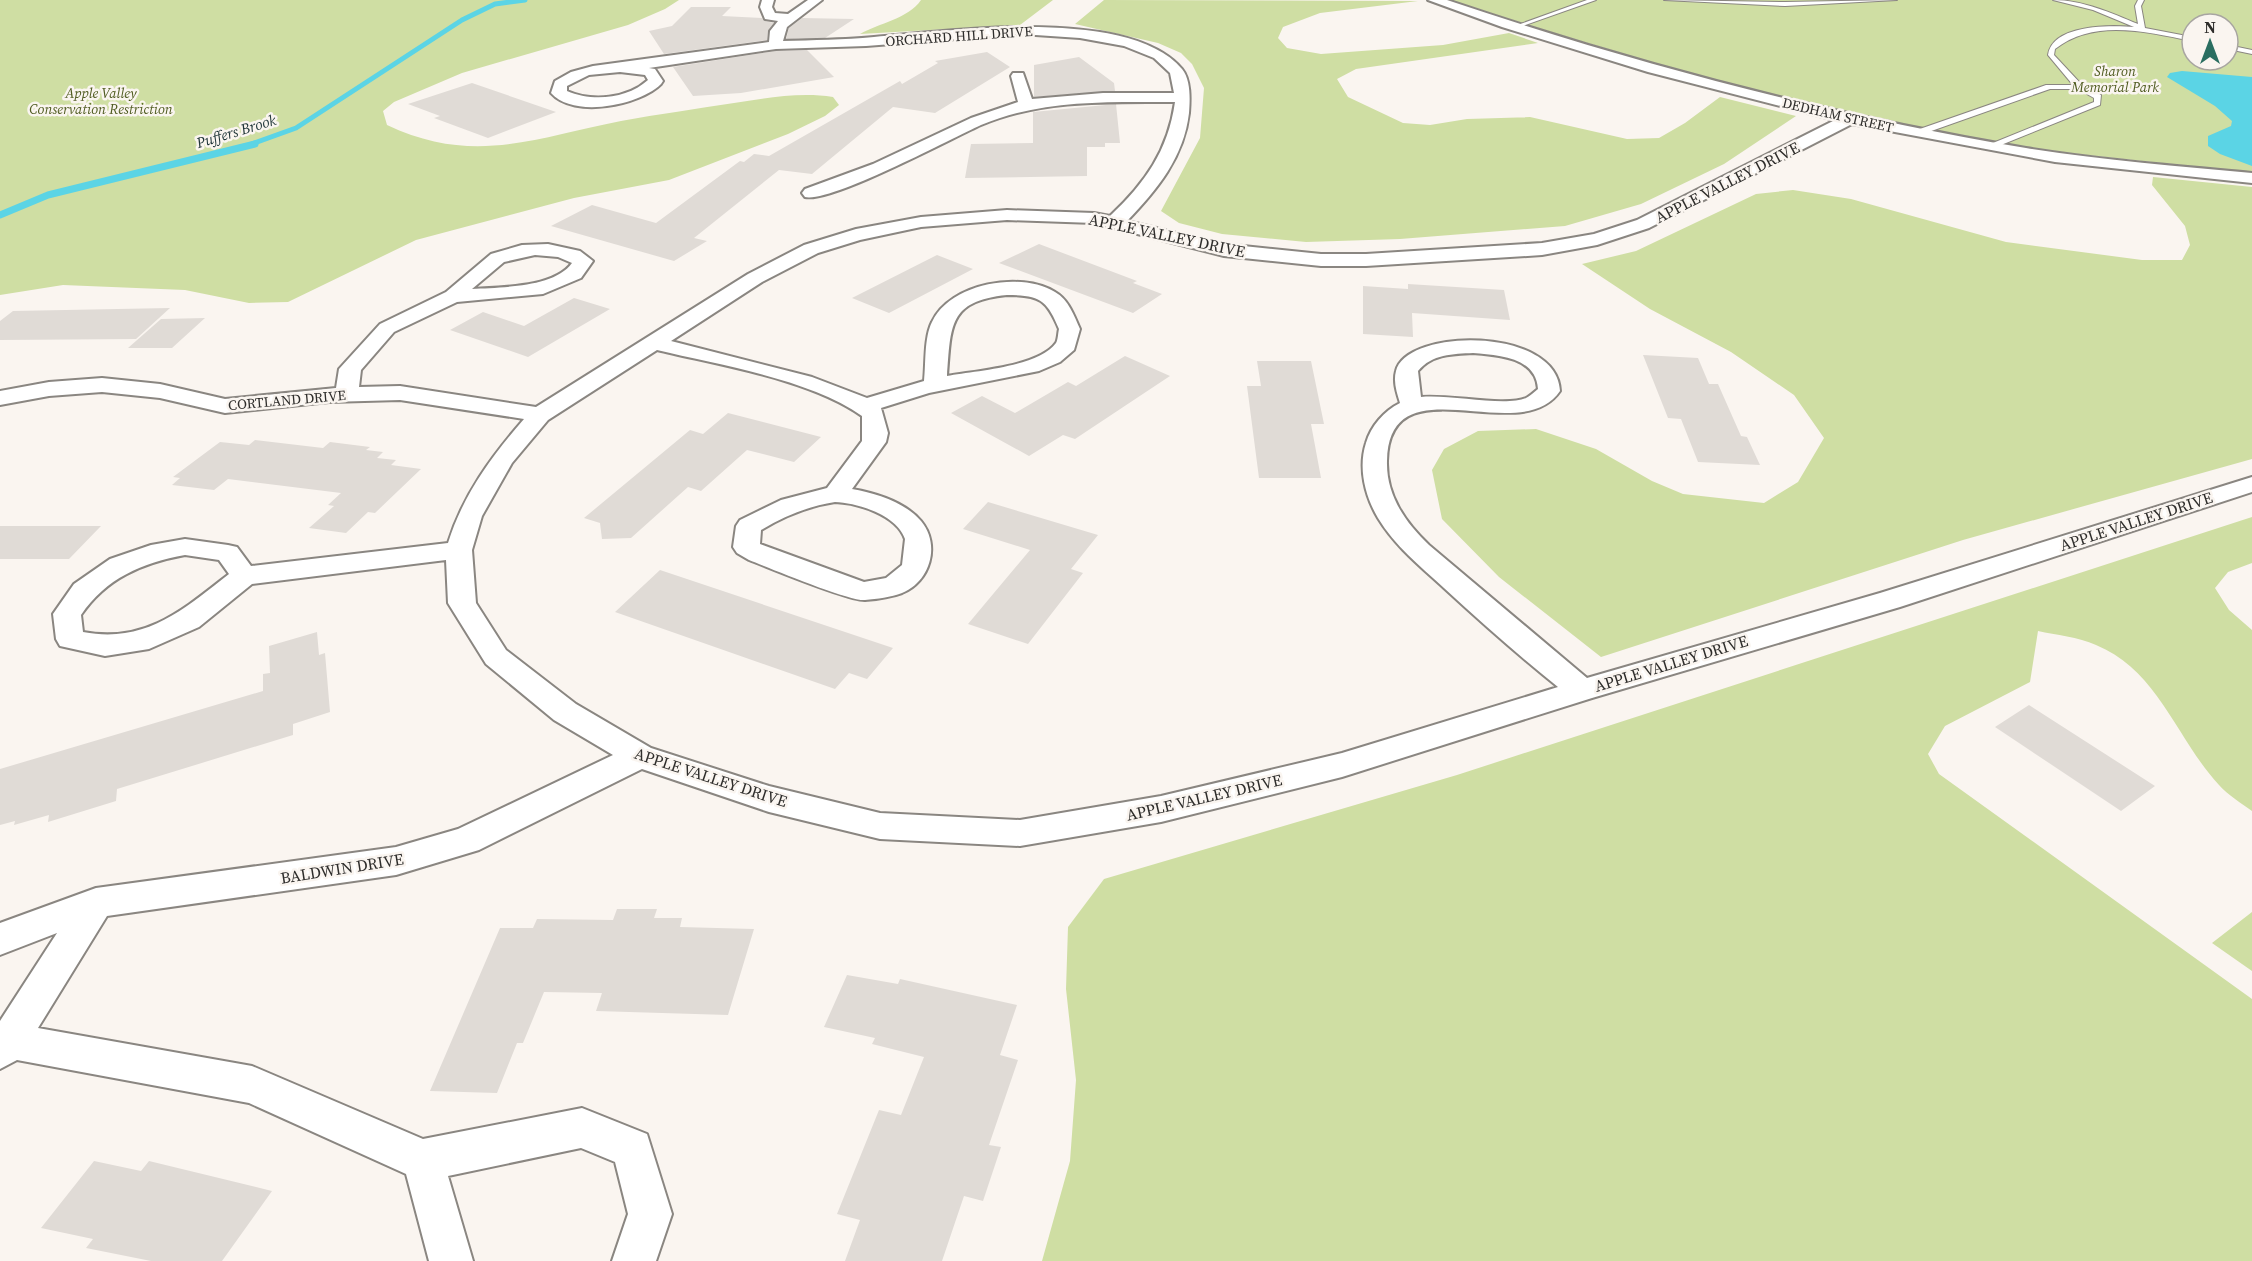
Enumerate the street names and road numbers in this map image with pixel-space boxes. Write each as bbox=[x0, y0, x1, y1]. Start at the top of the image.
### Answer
street label: ORCHARD HILL DRIVE bbox=[885, 21, 1033, 51]
street label: DEDHAM STREET bbox=[1780, 92, 1896, 138]
street label: APPLE VALLEY DRIVE bbox=[1651, 136, 1803, 228]
street label: APPLE VALLEY DRIVE bbox=[1087, 208, 1248, 262]
street label: CORTLAND DRIVE bbox=[227, 385, 347, 415]
street label: APPLE VALLEY DRIVE bbox=[2057, 486, 2216, 556]
street label: APPLE VALLEY DRIVE bbox=[1592, 629, 1751, 697]
street label: APPLE VALLEY DRIVE bbox=[632, 742, 791, 812]
street label: APPLE VALLEY DRIVE bbox=[1124, 768, 1284, 826]
street label: BALDWIN DRIVE bbox=[279, 847, 405, 889]

